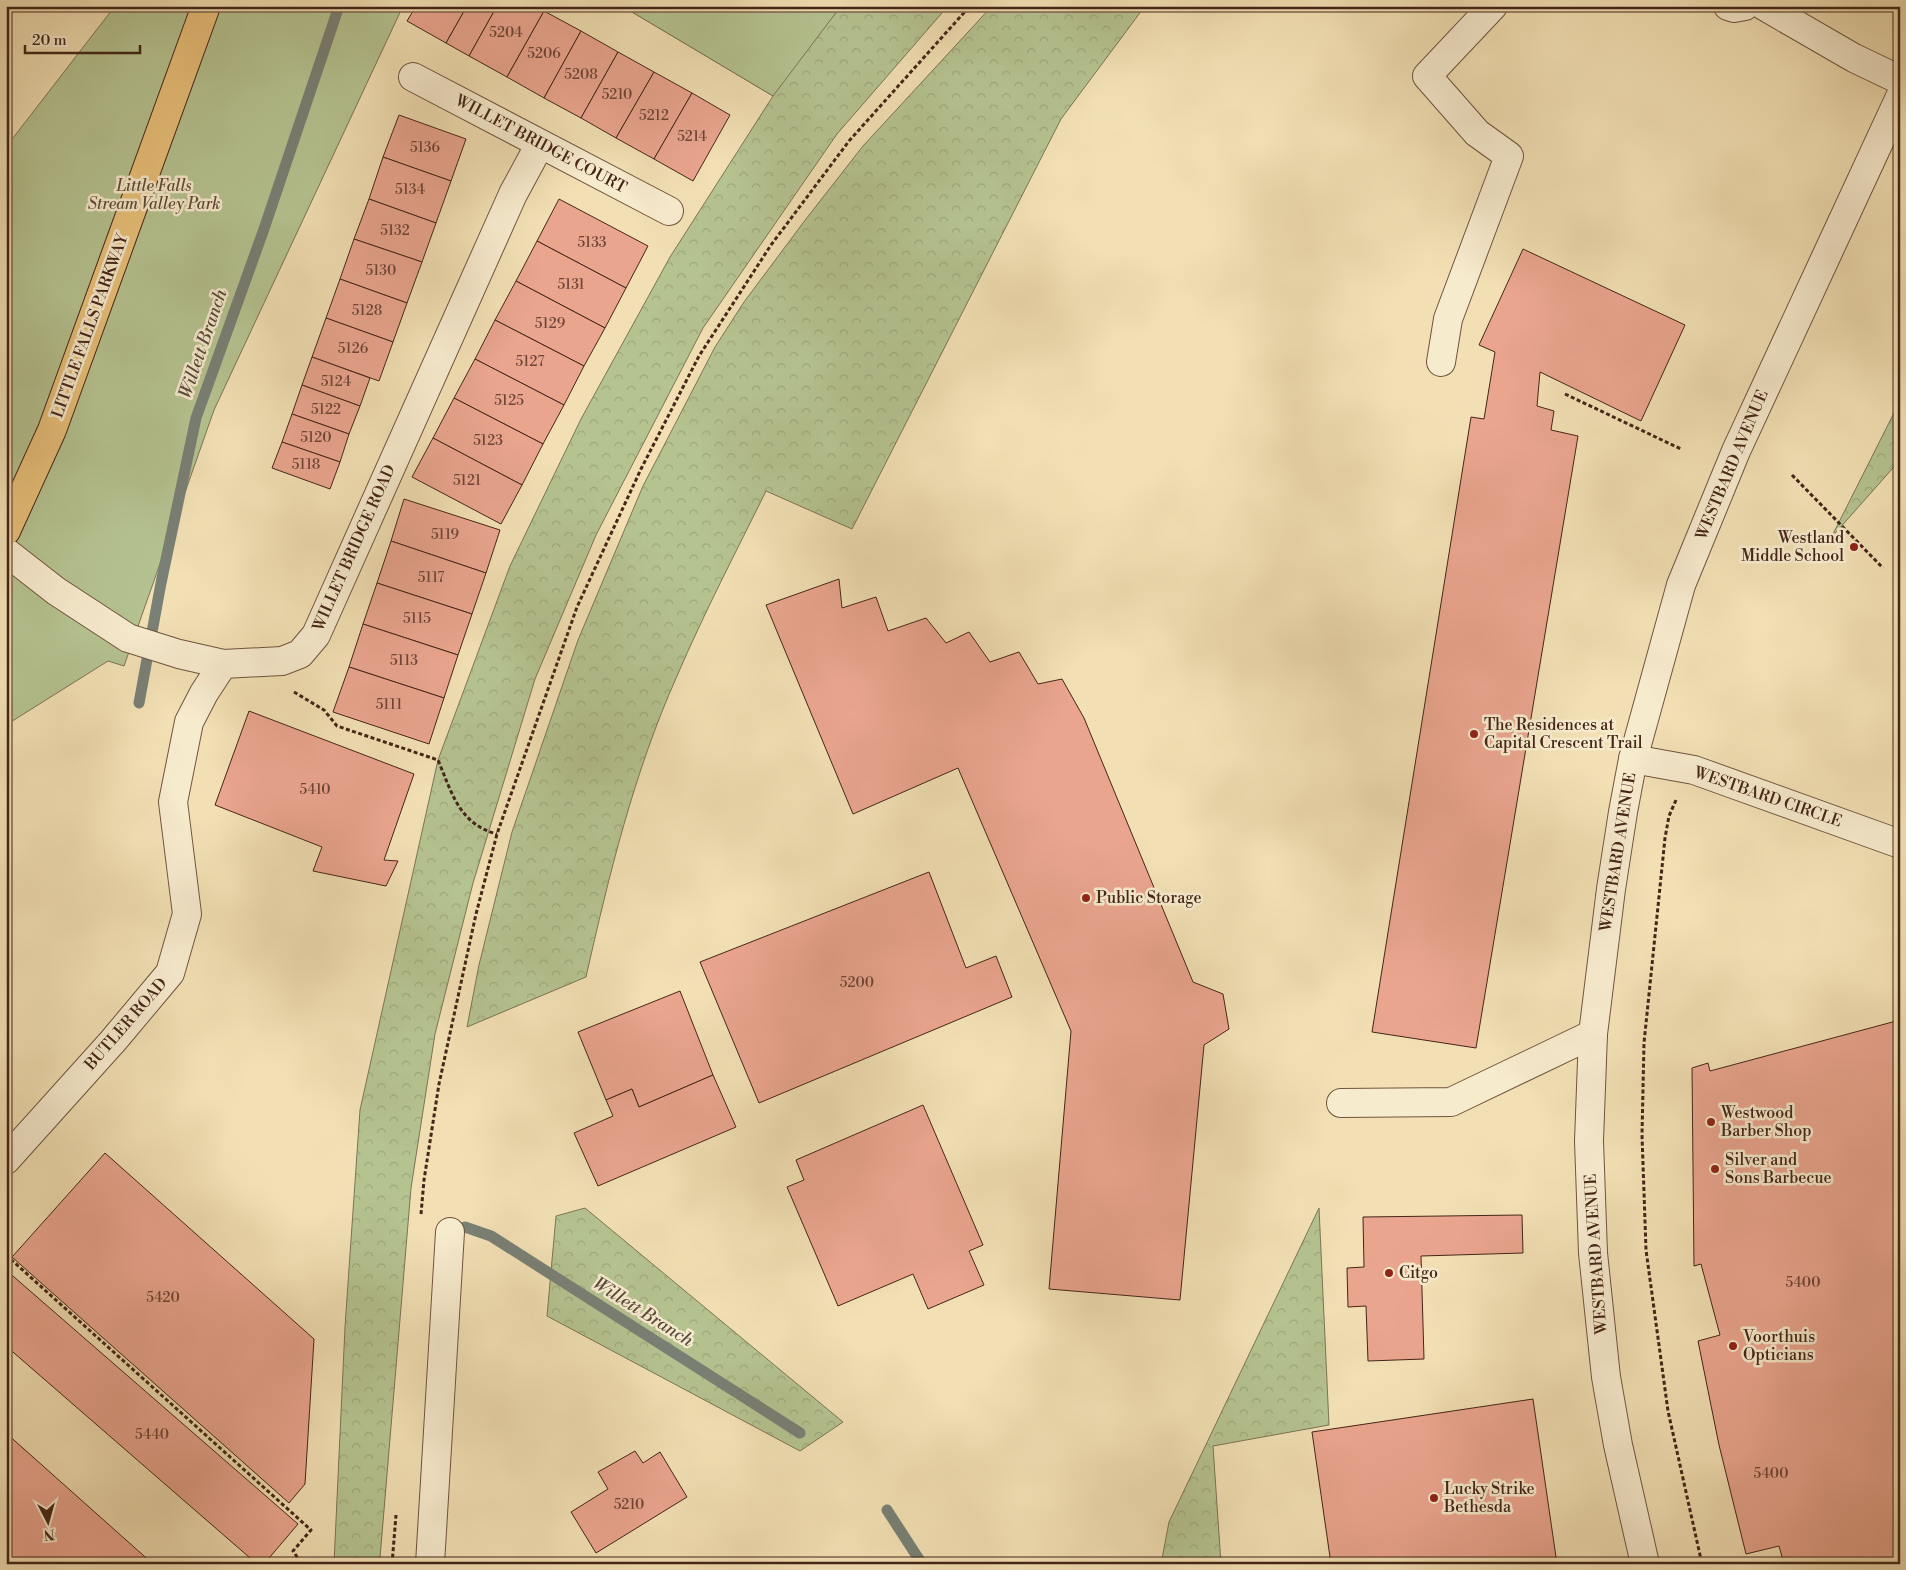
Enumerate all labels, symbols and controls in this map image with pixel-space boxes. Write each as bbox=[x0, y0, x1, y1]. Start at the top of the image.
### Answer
scale bar bbox=[25, 22, 140, 54]
house number: 5204 bbox=[489, 24, 523, 42]
text: 20 m bbox=[32, 31, 67, 50]
house number: 5206 bbox=[527, 45, 561, 63]
house number: 5208 bbox=[564, 66, 598, 84]
house number: 5210 bbox=[602, 86, 632, 104]
street label: WILLET BRIDGE COURT bbox=[451, 90, 630, 198]
house number: 5212 bbox=[639, 107, 669, 125]
house number: 5214 bbox=[677, 128, 707, 146]
house number: 5136 bbox=[410, 139, 440, 157]
park label: Little Falls Stream Valley Park bbox=[88, 176, 220, 214]
house number: 5134 bbox=[395, 181, 425, 199]
house number: 5132 bbox=[380, 222, 410, 240]
street label: LITTLE FALLS PARKWAY bbox=[47, 230, 133, 421]
house number: 5133 bbox=[577, 234, 607, 252]
house number: 5130 bbox=[366, 262, 396, 280]
house number: 5131 bbox=[557, 276, 585, 294]
water label: Willett Branch bbox=[174, 285, 233, 402]
house number: 5128 bbox=[352, 302, 382, 320]
house number: 5129 bbox=[535, 315, 565, 333]
house number: 5126 bbox=[338, 340, 369, 358]
house number: 5127 bbox=[515, 353, 545, 371]
house number: 5124 bbox=[321, 373, 351, 391]
street label: WESTBARD AVENUE bbox=[1691, 387, 1773, 544]
house number: 5125 bbox=[494, 392, 524, 410]
house number: 5122 bbox=[311, 401, 341, 419]
house number: 5120 bbox=[300, 429, 332, 447]
house number: 5123 bbox=[473, 432, 503, 450]
house number: 5118 bbox=[292, 456, 320, 474]
street label: WILLET BRIDGE ROAD bbox=[308, 462, 400, 635]
house number: 5121 bbox=[453, 472, 481, 490]
house number: 5119 bbox=[431, 526, 459, 544]
place label: Westland Middle School bbox=[1741, 528, 1844, 566]
marker: Westland Middle School bbox=[1848, 541, 1860, 553]
house number: 5117 bbox=[418, 569, 444, 587]
house number: 5115 bbox=[403, 610, 431, 628]
house number: 5113 bbox=[390, 652, 418, 670]
house number: 5111 bbox=[376, 696, 402, 714]
place label: The Residences at Capital Crescent Trail bbox=[1484, 715, 1643, 753]
marker: The Residences at Capital Crescent Trail bbox=[1468, 728, 1480, 740]
street label: WESTBARD CIRCLE bbox=[1690, 762, 1845, 832]
street label: WESTBARD AVENUE bbox=[1595, 771, 1640, 934]
house number: 5410 bbox=[299, 781, 331, 799]
place label: Public Storage bbox=[1096, 888, 1201, 908]
marker: Public Storage bbox=[1080, 892, 1092, 904]
street label: BUTLER ROAD bbox=[80, 974, 172, 1075]
house number: 5200 bbox=[840, 974, 874, 992]
place label: Westwood Barber Shop bbox=[1720, 1103, 1812, 1141]
marker: Westwood Barber Shop bbox=[1705, 1116, 1717, 1128]
place label: Silver and Sons Barbecue bbox=[1725, 1150, 1832, 1188]
marker: Silver and Sons Barbecue bbox=[1709, 1163, 1721, 1175]
street label: WESTBARD AVENUE bbox=[1580, 1173, 1612, 1336]
place label: Citgo bbox=[1399, 1263, 1438, 1283]
marker: Citgo bbox=[1383, 1267, 1395, 1279]
water label: Willett Branch bbox=[589, 1272, 698, 1353]
house number: 5400 bbox=[1786, 1274, 1820, 1292]
house number: 5420 bbox=[146, 1289, 180, 1307]
place label: Voorthuis Opticians bbox=[1742, 1327, 1815, 1365]
marker: Voorthuis Opticians bbox=[1727, 1340, 1739, 1352]
house number: 5440 bbox=[135, 1426, 169, 1444]
house number: 5400 bbox=[1754, 1465, 1788, 1483]
place label: Lucky Strike Bethesda bbox=[1443, 1479, 1535, 1517]
marker: Lucky Strike Bethesda bbox=[1428, 1492, 1440, 1504]
house number: 5210 bbox=[614, 1496, 644, 1514]
north arrow bbox=[22, 1498, 72, 1548]
text: N bbox=[43, 1524, 56, 1543]

